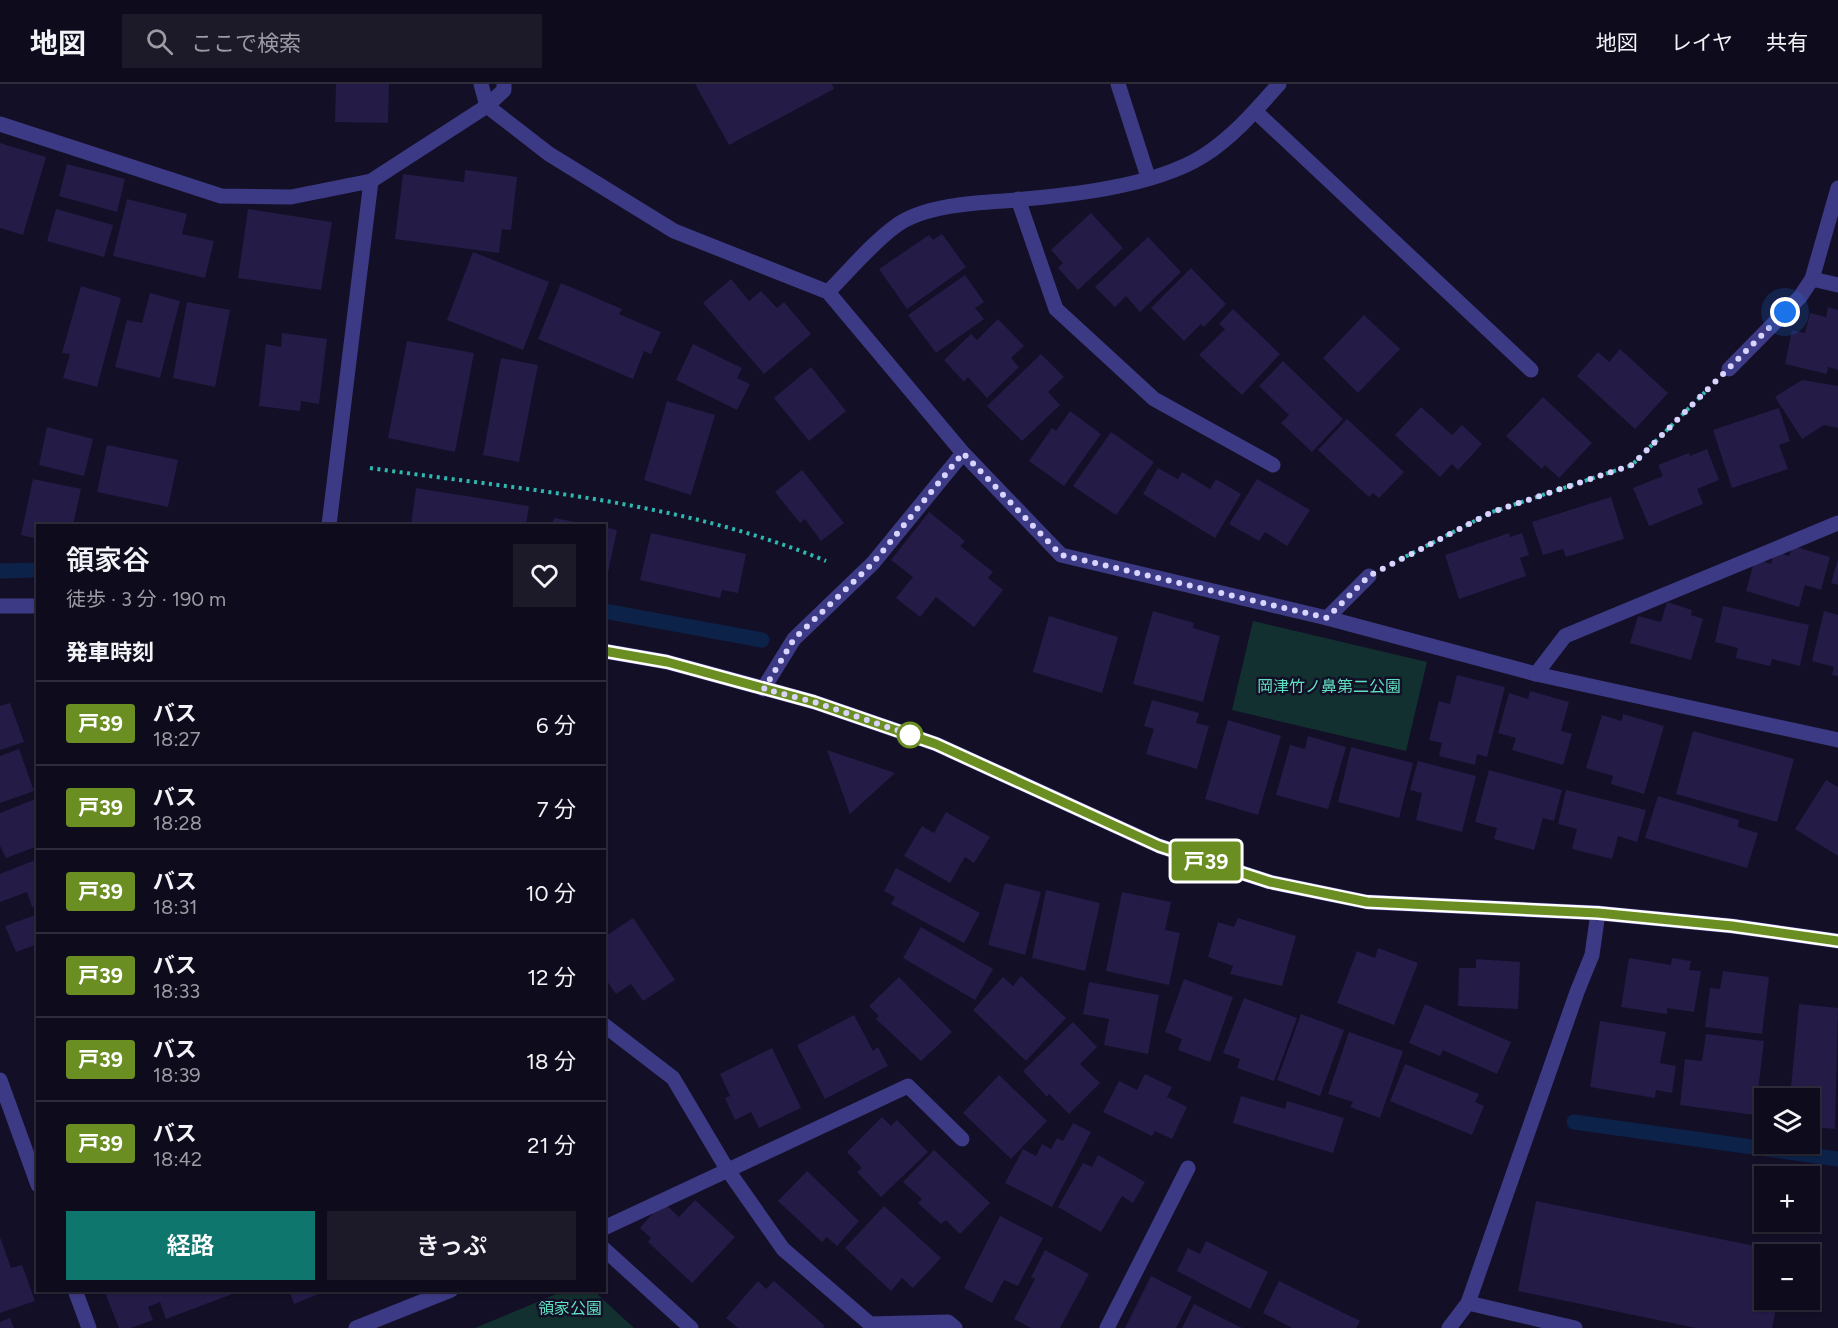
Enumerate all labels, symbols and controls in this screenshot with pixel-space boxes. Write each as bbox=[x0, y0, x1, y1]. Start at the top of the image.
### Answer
search box bbox=[122, 14, 542, 68]
icon: search bbox=[143, 25, 176, 58]
text: 地図 bbox=[30, 26, 86, 60]
text: ここで検索 bbox=[191, 30, 301, 57]
text: 地図 bbox=[1596, 30, 1638, 55]
text: レイヤ bbox=[1671, 30, 1733, 55]
text: 共有 bbox=[1766, 30, 1808, 55]
your location bbox=[1770, 297, 1800, 327]
text: 領家谷 bbox=[66, 543, 150, 577]
button: heart bbox=[513, 544, 576, 607]
text: 徒歩 · 3 分 · 190 m bbox=[66, 587, 226, 611]
text: 発車時刻 bbox=[66, 639, 154, 666]
park label: 岡津竹ノ鼻第二公園 bbox=[1257, 677, 1401, 696]
text: バス bbox=[153, 700, 197, 727]
text: 戸39 bbox=[78, 711, 123, 736]
text: 6 分 bbox=[536, 712, 576, 739]
unlabelled marker bbox=[897, 722, 923, 748]
text: 18:27 bbox=[153, 727, 200, 751]
text: バス bbox=[153, 784, 197, 811]
text: 戸39 bbox=[78, 795, 123, 820]
text: 7 分 bbox=[537, 796, 576, 823]
text: 18:28 bbox=[153, 811, 202, 835]
line badge: 戸39 bbox=[1172, 842, 1240, 880]
text: 戸39 bbox=[1184, 849, 1228, 874]
text: バス bbox=[153, 868, 197, 895]
text: 戸39 bbox=[78, 879, 123, 904]
text: 10 分 bbox=[525, 880, 576, 907]
text: 18:31 bbox=[153, 895, 198, 919]
text: バス bbox=[153, 952, 197, 979]
text: 戸39 bbox=[78, 963, 123, 988]
text: 12 分 bbox=[527, 964, 576, 991]
text: 18:33 bbox=[153, 979, 200, 1003]
text: バス bbox=[153, 1036, 197, 1063]
text: 戸39 bbox=[78, 1047, 123, 1072]
text: 18 分 bbox=[526, 1048, 576, 1075]
text: 18:39 bbox=[153, 1063, 201, 1087]
map controls bbox=[1754, 1088, 1820, 1310]
button: layers bbox=[1754, 1088, 1820, 1154]
text: バス bbox=[153, 1120, 197, 1147]
text: 戸39 bbox=[78, 1131, 123, 1156]
text: 21 分 bbox=[527, 1132, 576, 1159]
text: 18:42 bbox=[153, 1147, 202, 1171]
button: + bbox=[1754, 1166, 1820, 1232]
button: 経路 bbox=[66, 1211, 315, 1280]
button: きっぷ bbox=[327, 1211, 576, 1280]
button: − bbox=[1754, 1244, 1820, 1310]
park label: 領家公園 bbox=[538, 1299, 602, 1318]

